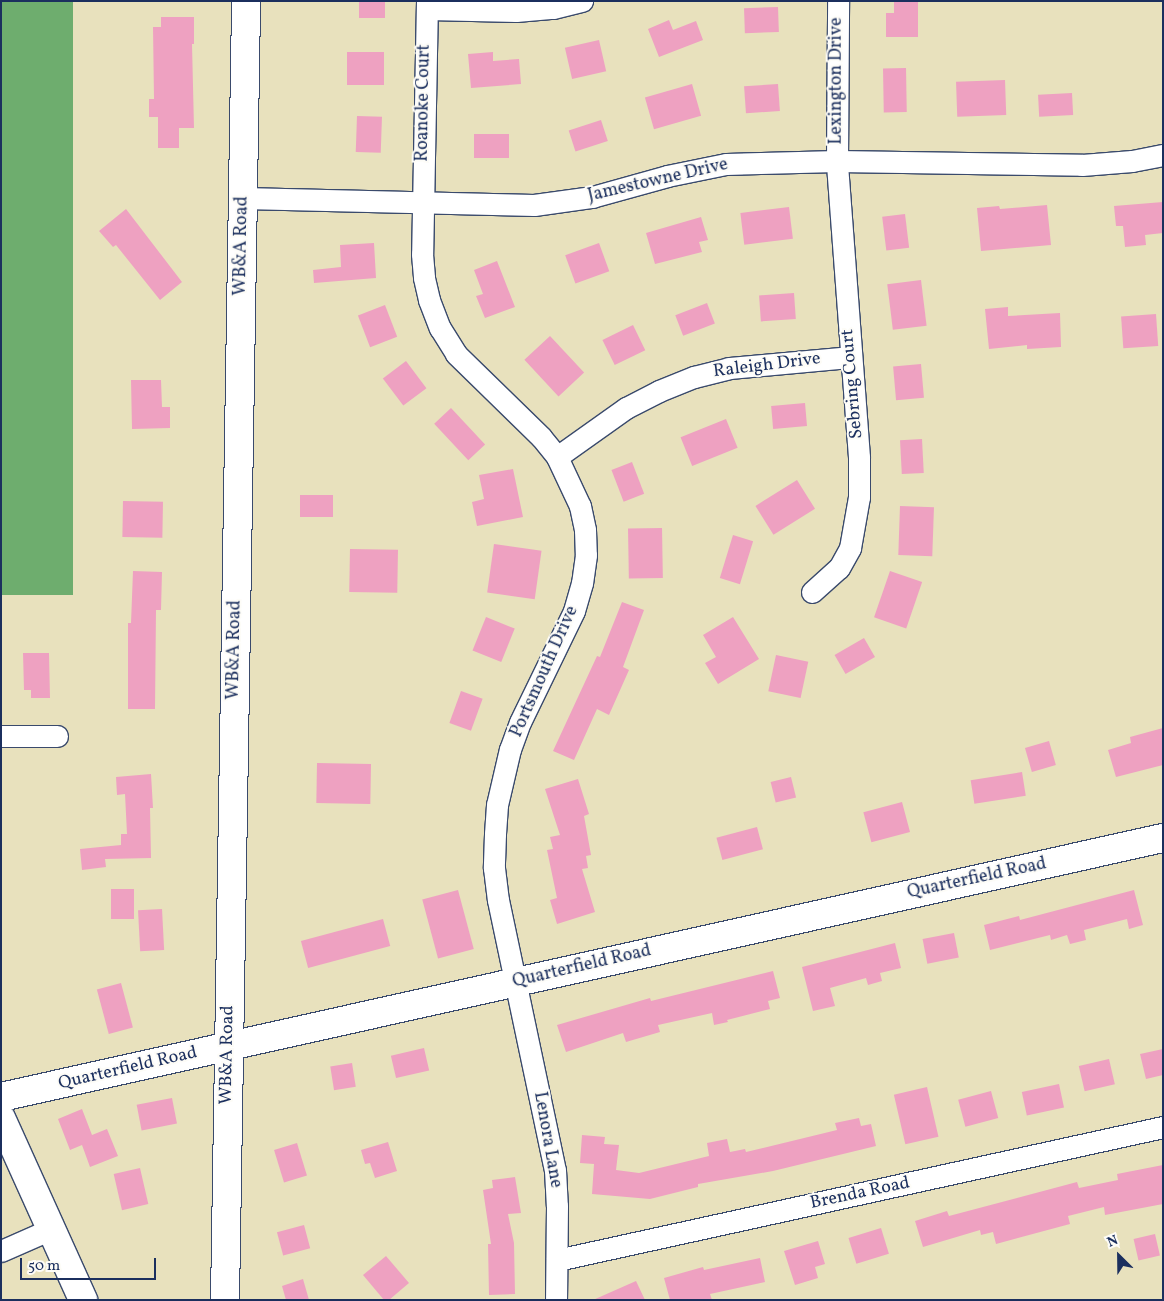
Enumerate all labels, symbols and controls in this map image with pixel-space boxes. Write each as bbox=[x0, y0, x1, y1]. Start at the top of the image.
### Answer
street label: Lexington Drive bbox=[826, 17, 848, 145]
street label: Roanoke Court bbox=[412, 44, 436, 162]
street label: Jamestowne Drive bbox=[586, 154, 730, 208]
street label: WB&A Road bbox=[230, 196, 254, 296]
street label: Sebring Court bbox=[837, 328, 869, 440]
street label: Raleigh Drive bbox=[712, 349, 822, 383]
street label: WB&A Road bbox=[223, 600, 247, 700]
street label: Portsmouth Drive bbox=[506, 603, 584, 741]
street label: Quarterfield Road bbox=[905, 854, 1049, 904]
street label: Quarterfield Road bbox=[511, 941, 653, 993]
street label: WB&A Road bbox=[216, 1005, 240, 1105]
street label: Quarterfield Road bbox=[57, 1043, 199, 1095]
street label: Lenora Lane bbox=[528, 1090, 566, 1190]
street label: Brenda Road bbox=[808, 1173, 912, 1215]
north arrow bbox=[1094, 1231, 1144, 1281]
text: N bbox=[1105, 1231, 1121, 1252]
scale bar bbox=[22, 1248, 159, 1280]
text: 50 m bbox=[28, 1256, 60, 1277]

